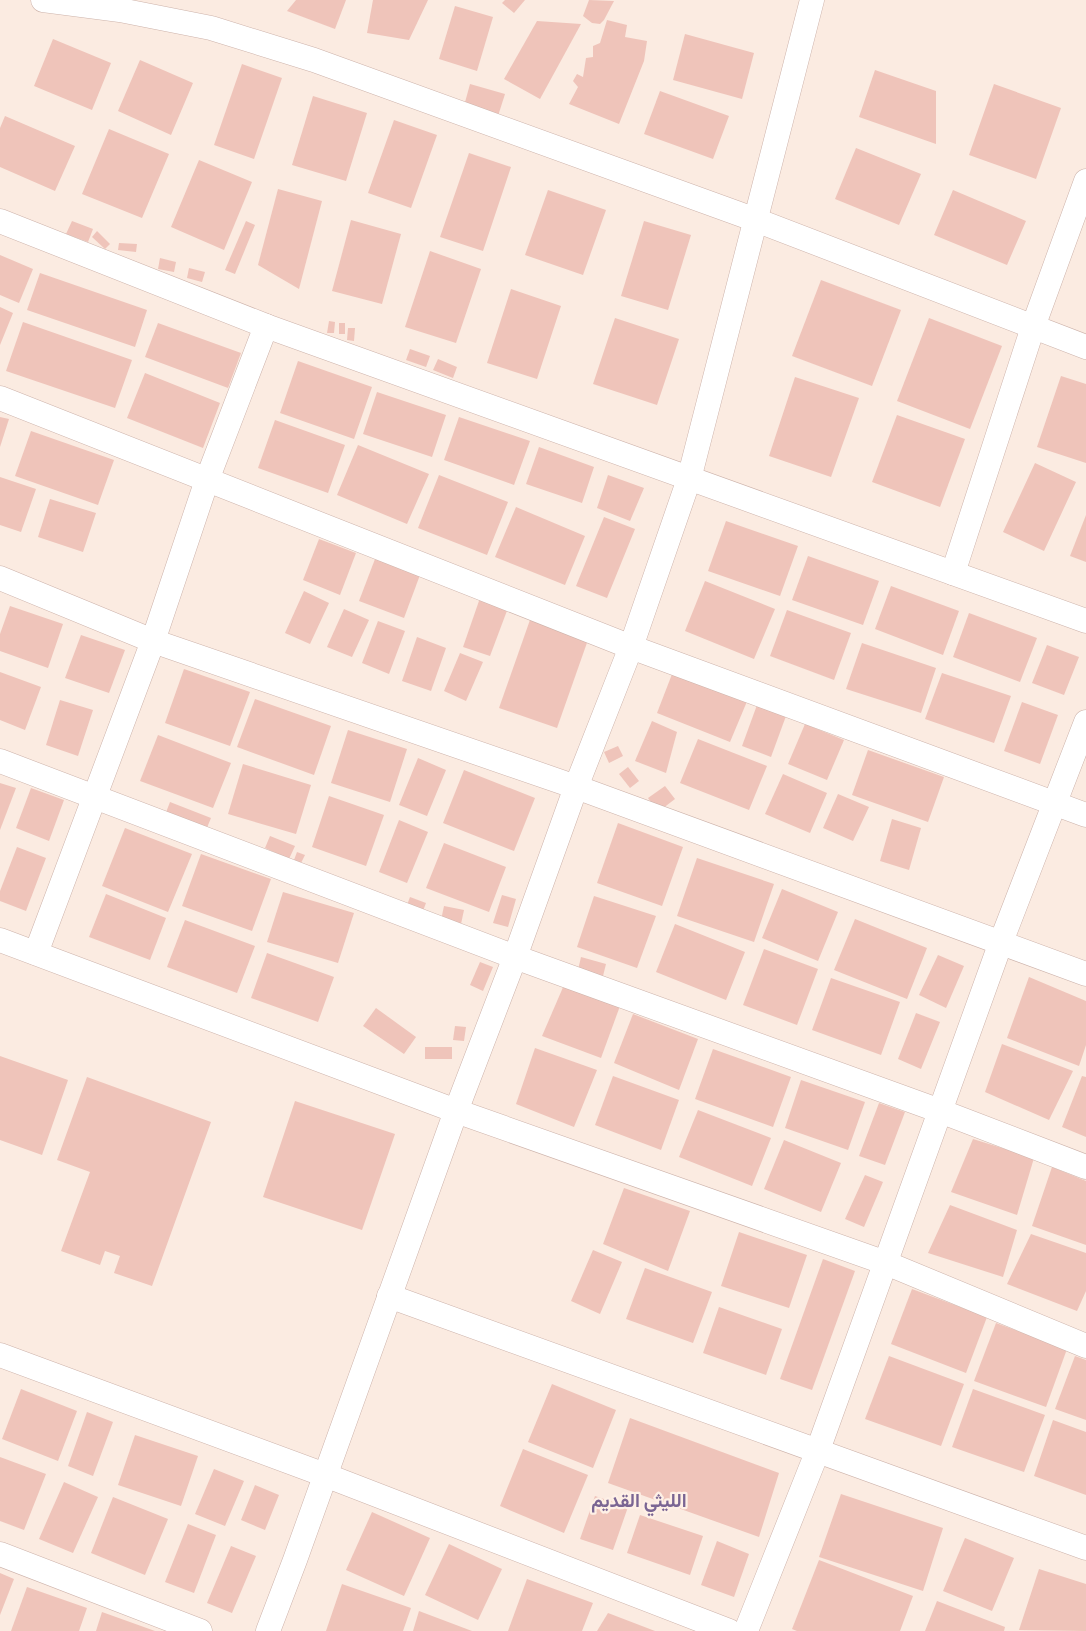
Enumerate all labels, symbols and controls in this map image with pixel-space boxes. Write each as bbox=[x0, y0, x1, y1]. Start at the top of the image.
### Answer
district label: الليثي القديم bbox=[591, 1488, 687, 1517]

